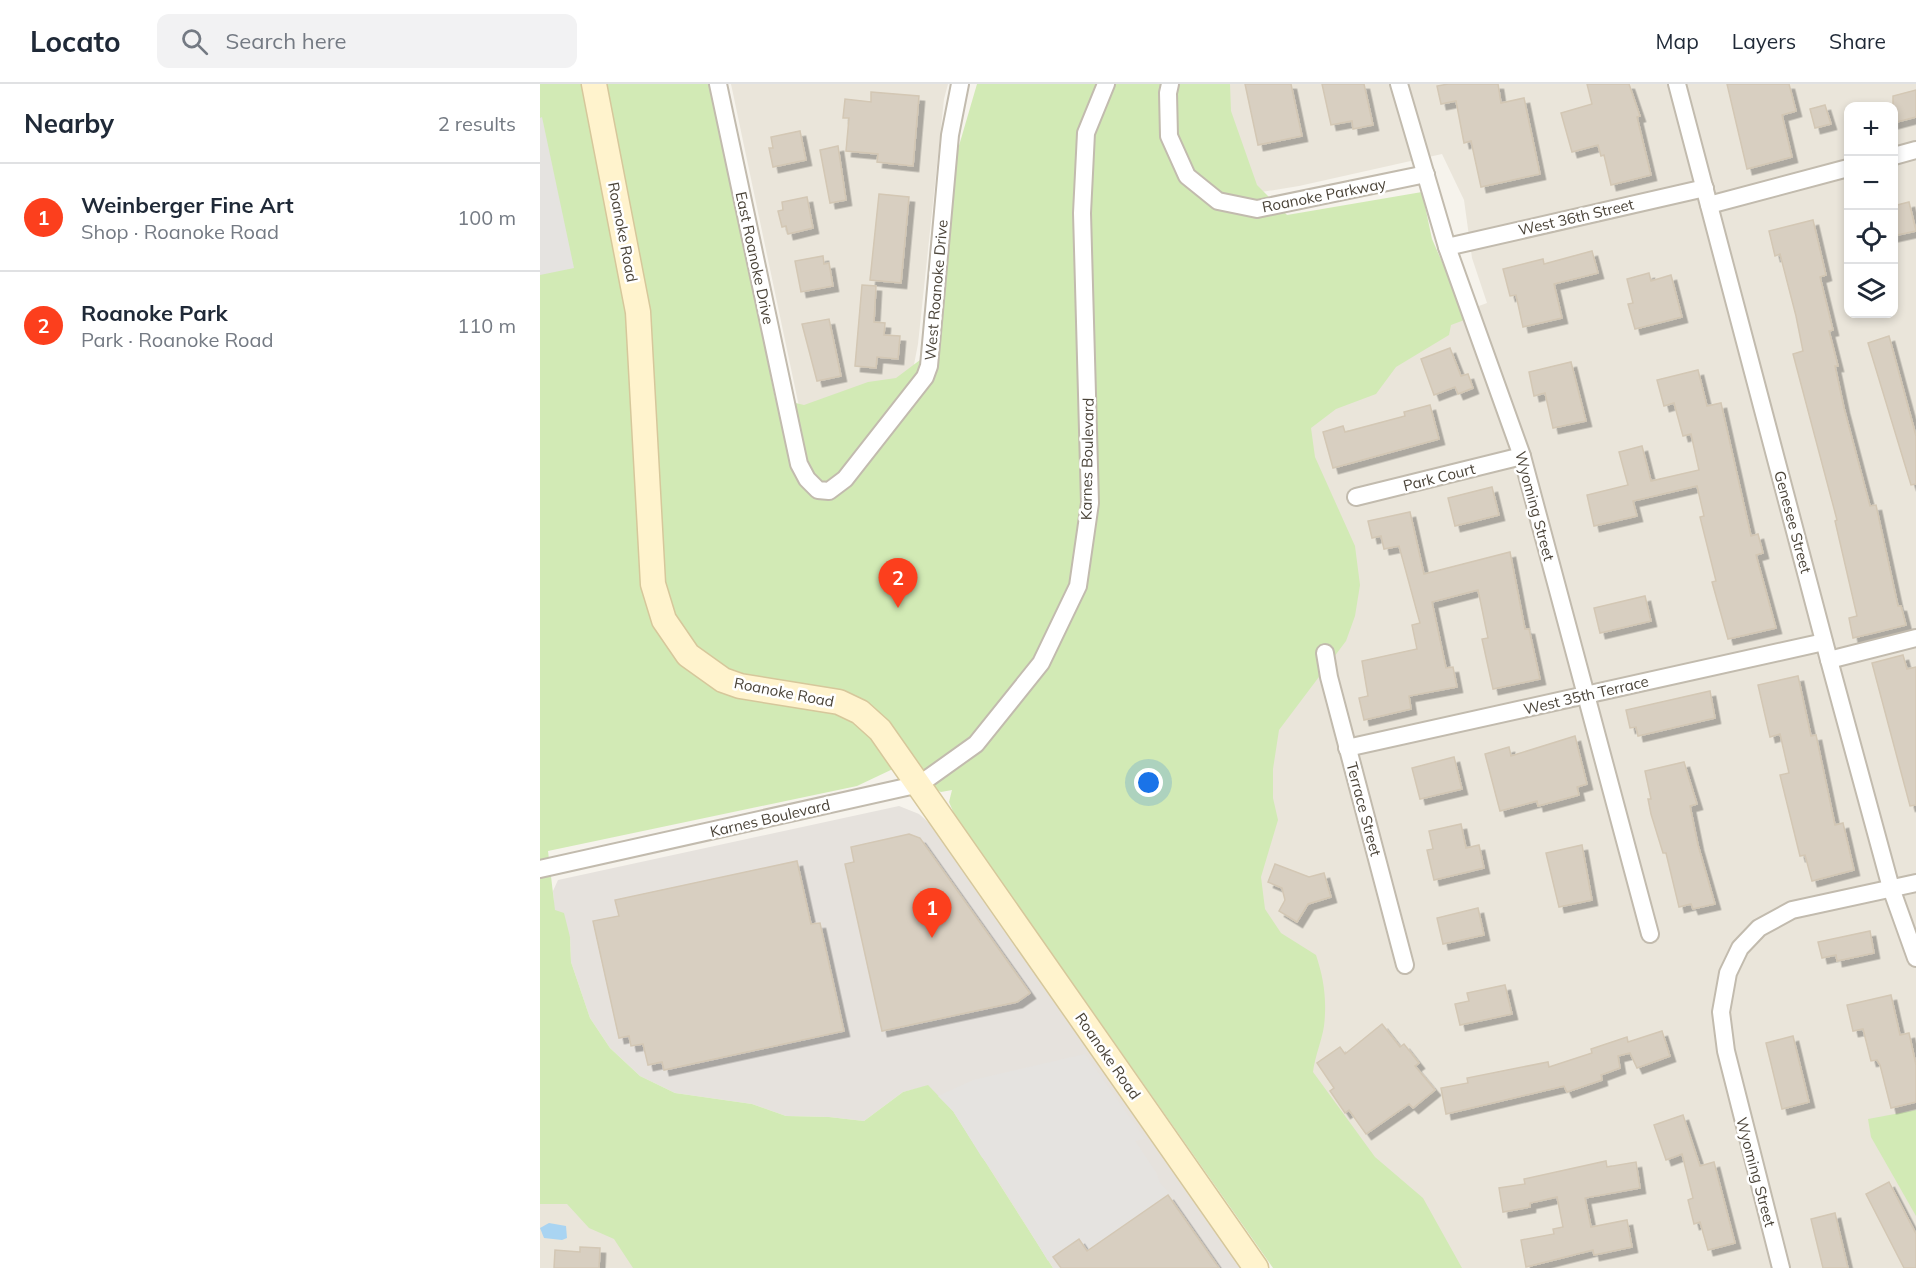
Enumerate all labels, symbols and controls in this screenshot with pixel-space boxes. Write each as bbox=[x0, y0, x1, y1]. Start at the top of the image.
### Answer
search box bbox=[157, 14, 577, 68]
text: Locato bbox=[30, 24, 121, 59]
icon: search bbox=[178, 25, 211, 58]
text: Search here bbox=[226, 27, 346, 55]
text: Map bbox=[1656, 28, 1699, 54]
text: Layers bbox=[1732, 28, 1796, 54]
text: Share bbox=[1829, 28, 1886, 54]
map controls bbox=[1844, 102, 1898, 318]
button: + bbox=[1844, 102, 1898, 156]
text: Nearby bbox=[24, 107, 114, 140]
text: 2 results bbox=[438, 111, 516, 136]
button: − bbox=[1844, 156, 1898, 210]
street label: Roanoke Parkway bbox=[1260, 174, 1388, 216]
street label: Roanoke Road bbox=[604, 180, 642, 284]
street label: East Roanoke Drive bbox=[732, 190, 778, 326]
text: Weinberger Fine Art bbox=[81, 191, 294, 219]
street label: West 36th Street bbox=[1516, 194, 1636, 240]
text: 1 bbox=[38, 205, 50, 230]
text: 100 m bbox=[457, 205, 516, 230]
button: locate bbox=[1844, 210, 1898, 264]
text: Shop · Roanoke Road bbox=[81, 219, 279, 244]
street label: West Roanoke Drive bbox=[920, 219, 952, 361]
button: layers bbox=[1844, 264, 1898, 318]
text: Roanoke Park bbox=[81, 299, 228, 327]
text: 2 bbox=[38, 313, 50, 338]
text: 110 m bbox=[457, 313, 516, 338]
text: Park · Roanoke Road bbox=[81, 327, 274, 352]
street label: Karnes Boulevard bbox=[1076, 398, 1098, 520]
street label: Wyoming Street bbox=[1511, 449, 1559, 563]
street label: Park Court bbox=[1401, 459, 1477, 495]
street label: Genesee Street bbox=[1770, 469, 1816, 575]
pin: 2 bbox=[878, 558, 918, 608]
street label: West 35th Terrace bbox=[1522, 671, 1650, 719]
street label: Roanoke Road bbox=[732, 673, 836, 711]
street label: Terrace Street bbox=[1342, 760, 1386, 858]
your location bbox=[1134, 768, 1163, 797]
street label: Karnes Boulevard bbox=[708, 795, 832, 841]
pin: 1 bbox=[912, 888, 952, 938]
street label: Roanoke Road bbox=[1071, 1009, 1145, 1103]
street label: Wyoming Street bbox=[1732, 1115, 1780, 1229]

